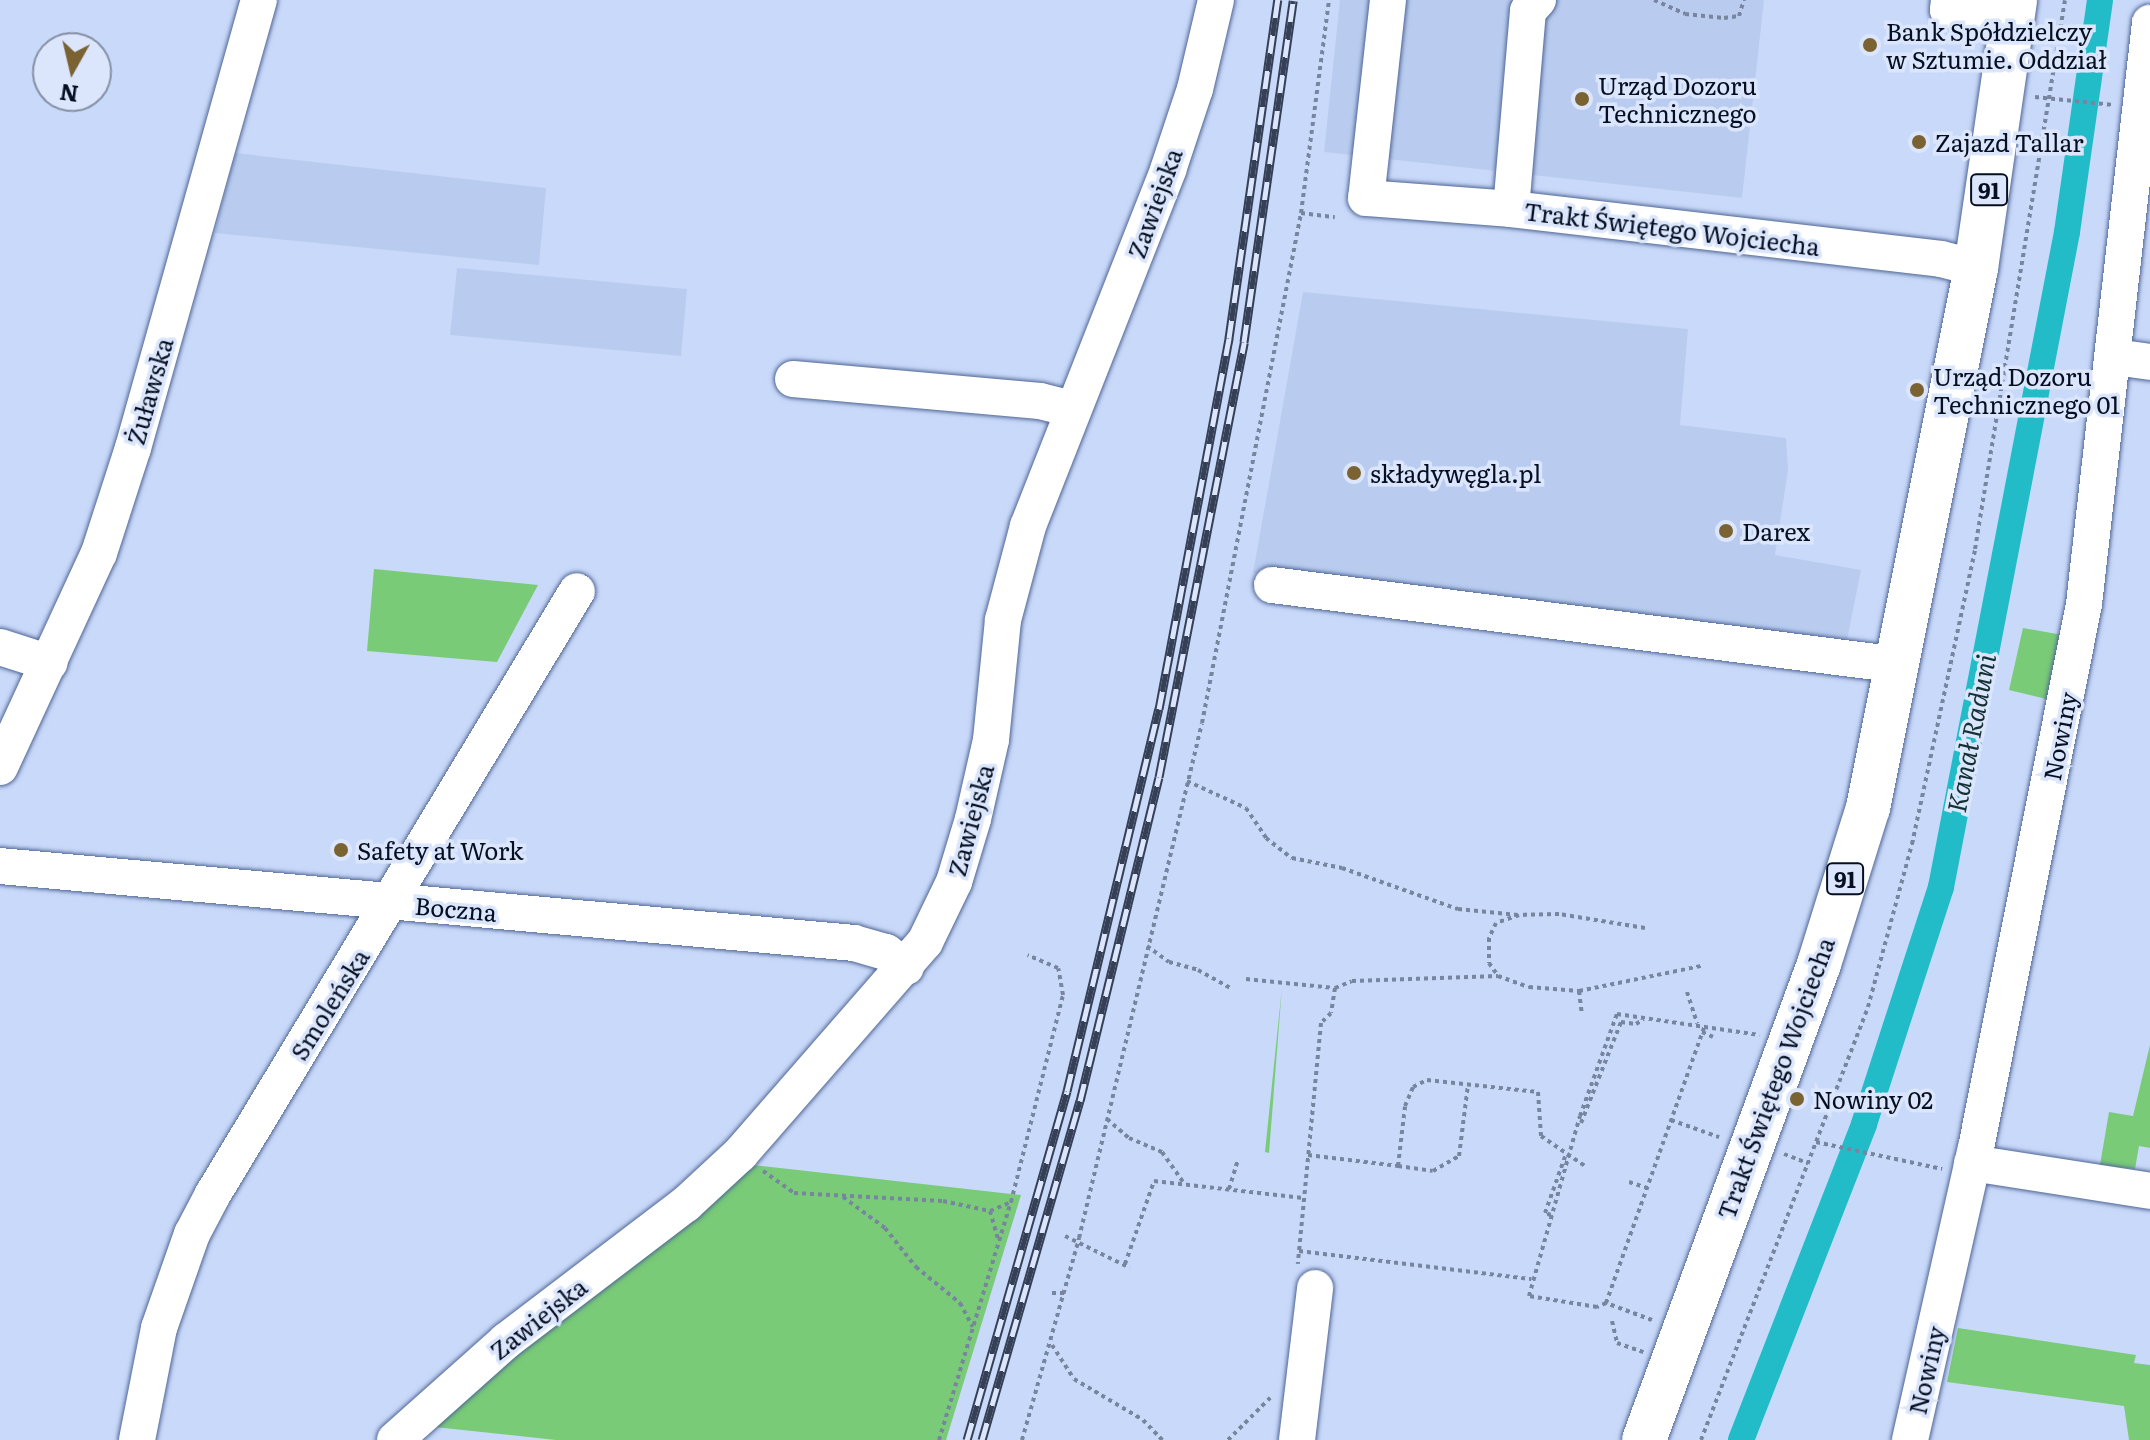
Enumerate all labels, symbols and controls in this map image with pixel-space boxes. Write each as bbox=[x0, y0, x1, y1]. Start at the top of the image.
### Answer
place label: Bank Spółdzielczy w Sztumie. Oddział bbox=[1886, 17, 2106, 73]
north arrow bbox=[32, 32, 112, 112]
marker: Bank Spółdzielczy w Sztumie. Oddział bbox=[1861, 36, 1879, 54]
place label: Urząd Dozoru Technicznego bbox=[1598, 71, 1757, 127]
text: N bbox=[57, 77, 80, 112]
marker: Urząd Dozoru Technicznego bbox=[1573, 90, 1591, 108]
place label: Zajazd Tallar bbox=[1935, 128, 2084, 156]
marker: Zajazd Tallar bbox=[1910, 133, 1928, 151]
street label: Zawiejska bbox=[1121, 144, 1187, 262]
road number: 91 bbox=[1969, 172, 2009, 208]
street label: Trakt Świętego Wojciecha bbox=[1523, 196, 1821, 260]
street label: Żuławska bbox=[120, 334, 178, 448]
place label: Urząd Dozoru Technicznego 01 bbox=[1933, 362, 2120, 418]
marker: Urząd Dozoru Technicznego 01 bbox=[1908, 381, 1926, 399]
place label: składywęgla.pl bbox=[1370, 459, 1541, 487]
marker: składywęgla.pl bbox=[1345, 464, 1363, 482]
place label: Darex bbox=[1742, 517, 1810, 545]
marker: Darex bbox=[1717, 522, 1735, 540]
water label: Kanał Raduni bbox=[1939, 651, 2001, 815]
street label: Nowiny bbox=[2036, 689, 2082, 783]
street label: Zawiejska bbox=[941, 761, 999, 879]
place label: Safety at Work bbox=[357, 836, 523, 864]
marker: Safety at Work bbox=[332, 841, 350, 859]
road number: 91 bbox=[1825, 861, 1865, 897]
street label: Boczna bbox=[414, 890, 498, 926]
street label: Trakt Świętego Wojciecha bbox=[1711, 933, 1839, 1223]
street label: Smoleńska bbox=[284, 943, 374, 1065]
place label: Nowiny 02 bbox=[1813, 1085, 1933, 1113]
marker: Nowiny 02 bbox=[1788, 1090, 1806, 1108]
street label: Zawiejska bbox=[484, 1271, 592, 1365]
street label: Nowiny bbox=[1902, 1323, 1950, 1417]

